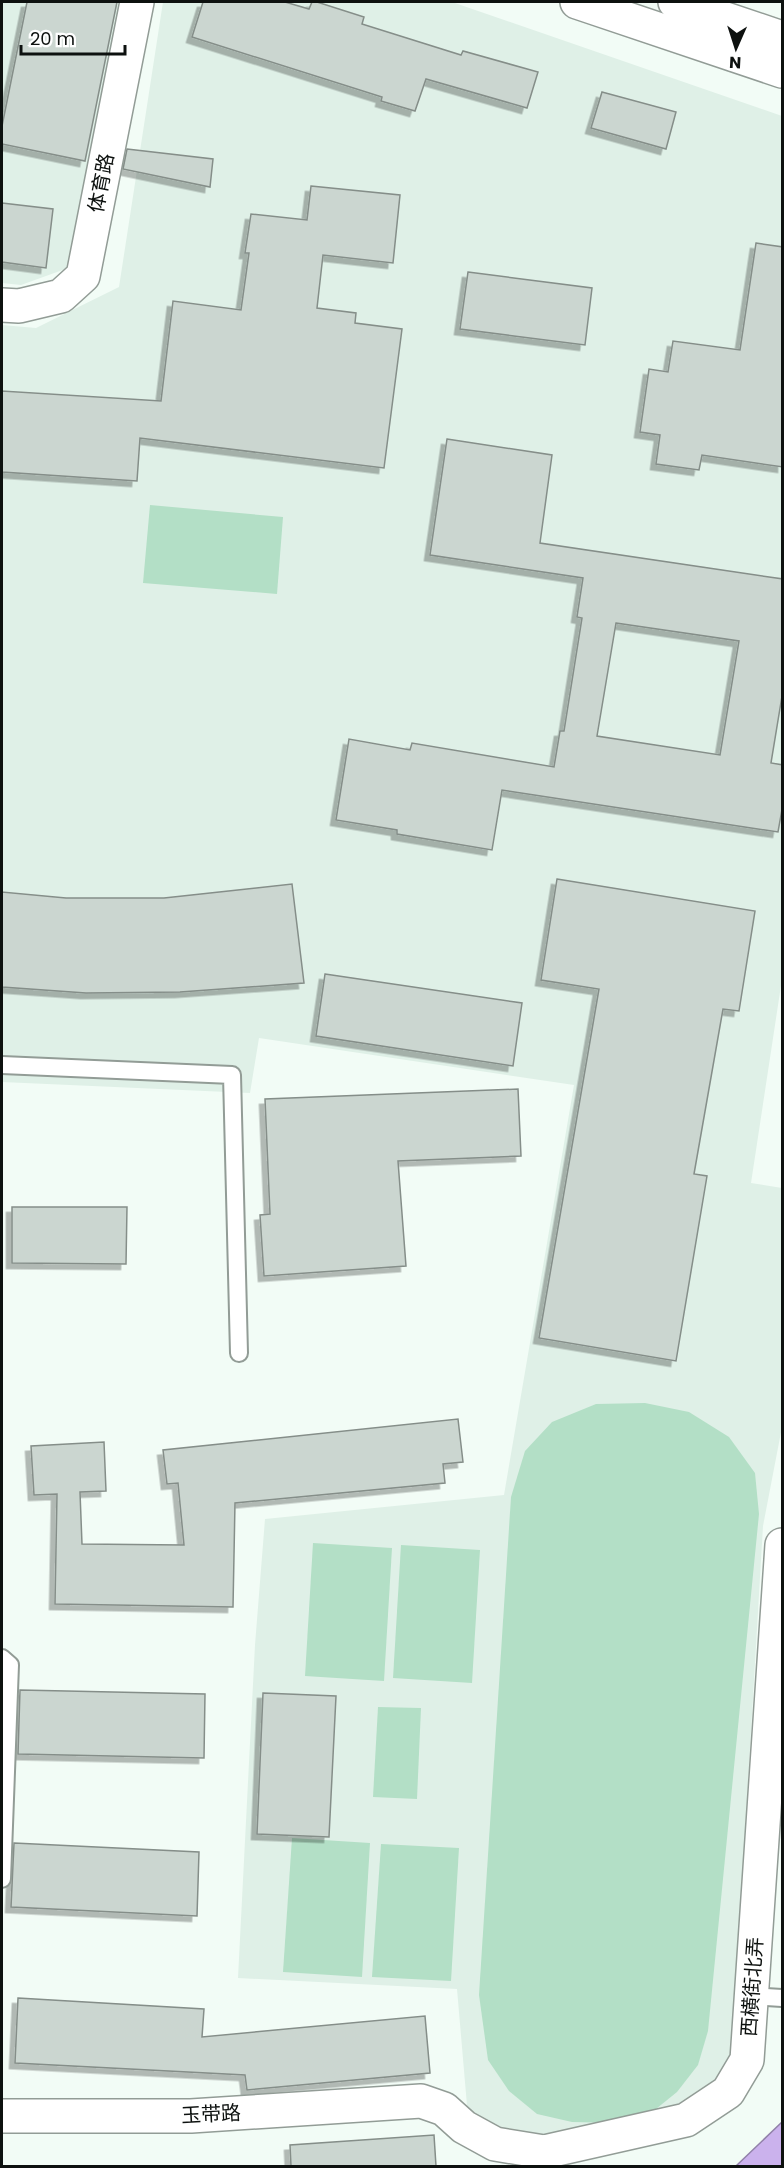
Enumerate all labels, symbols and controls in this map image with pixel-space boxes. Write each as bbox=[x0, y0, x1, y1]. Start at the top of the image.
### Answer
scale bar bbox=[21, 18, 124, 56]
north arrow bbox=[706, 18, 766, 78]
text: 20 m bbox=[30, 26, 75, 51]
text: N bbox=[729, 51, 742, 74]
street label: 体育路 bbox=[82, 151, 120, 215]
street label: 西横街北弄 bbox=[735, 1936, 769, 2038]
street label: 玉带路 bbox=[180, 2098, 242, 2130]

